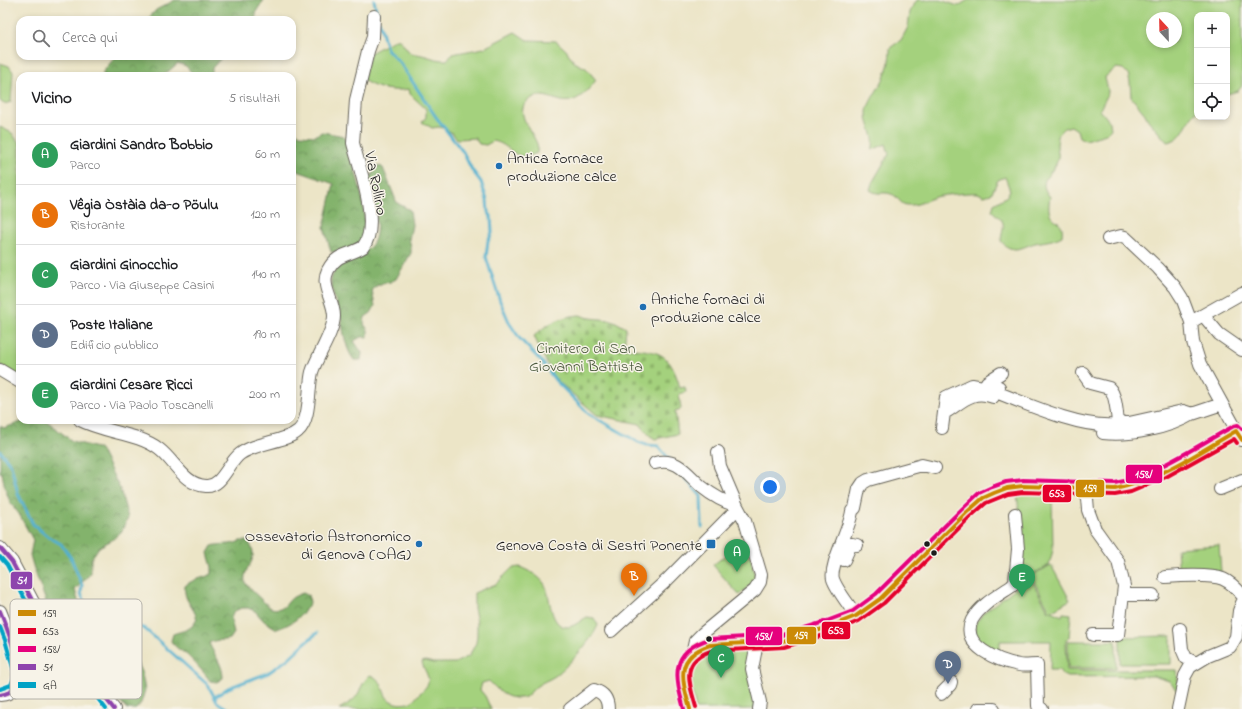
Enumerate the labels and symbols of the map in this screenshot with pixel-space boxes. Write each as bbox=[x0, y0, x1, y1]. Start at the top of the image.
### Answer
north arrow bbox=[1146, 12, 1182, 48]
place label: Antica fornace produzione calce bbox=[507, 147, 618, 189]
street label: Via Rollino bbox=[357, 148, 393, 218]
marker: Antica fornace produzione calce bbox=[494, 161, 504, 171]
place label: Antiche fornaci di produzione calce bbox=[651, 288, 765, 330]
marker: Antiche fornaci di produzione calce bbox=[638, 302, 648, 312]
park label: Cimitero di San Giovanni Battista bbox=[529, 337, 643, 379]
line badge: 158/ bbox=[1125, 464, 1163, 484]
text: 158/ bbox=[1135, 467, 1153, 483]
your location bbox=[760, 477, 780, 497]
line badge: 159 bbox=[1075, 479, 1105, 498]
text: 159 bbox=[1083, 481, 1097, 497]
line badge: 653 bbox=[1042, 484, 1072, 503]
text: 653 bbox=[1048, 486, 1065, 502]
place label: Ossevatorio Astronomico di Genova (OAG) bbox=[245, 525, 411, 567]
place label: Genova Costa di Sestri Ponente bbox=[496, 534, 703, 558]
marker: Genova Costa di Sestri Ponente bbox=[705, 538, 717, 550]
marker: Ossevatorio Astronomico di Genova (OAG) bbox=[414, 539, 424, 549]
pin: A bbox=[724, 539, 750, 572]
unlabelled marker bbox=[922, 539, 932, 549]
unlabelled marker bbox=[929, 548, 939, 558]
pin: B bbox=[621, 563, 647, 596]
pin: E bbox=[1009, 564, 1035, 597]
line badge: 51 bbox=[10, 571, 33, 590]
text: 51 bbox=[17, 573, 27, 589]
legend bbox=[10, 599, 142, 699]
text: 159 bbox=[43, 606, 57, 622]
line badge: 653 bbox=[821, 621, 851, 640]
text: 653 bbox=[827, 623, 844, 639]
text: 653 bbox=[43, 624, 59, 640]
line badge: 158/ bbox=[745, 626, 783, 646]
line badge: 159 bbox=[786, 626, 817, 645]
text: 159 bbox=[794, 628, 808, 644]
text: 158/ bbox=[755, 629, 773, 645]
unlabelled marker bbox=[704, 634, 714, 644]
text: 158/ bbox=[43, 642, 61, 658]
pin: C bbox=[708, 645, 734, 678]
pin: D bbox=[935, 651, 961, 684]
text: 51 bbox=[43, 660, 53, 676]
text: GA bbox=[43, 678, 57, 694]

